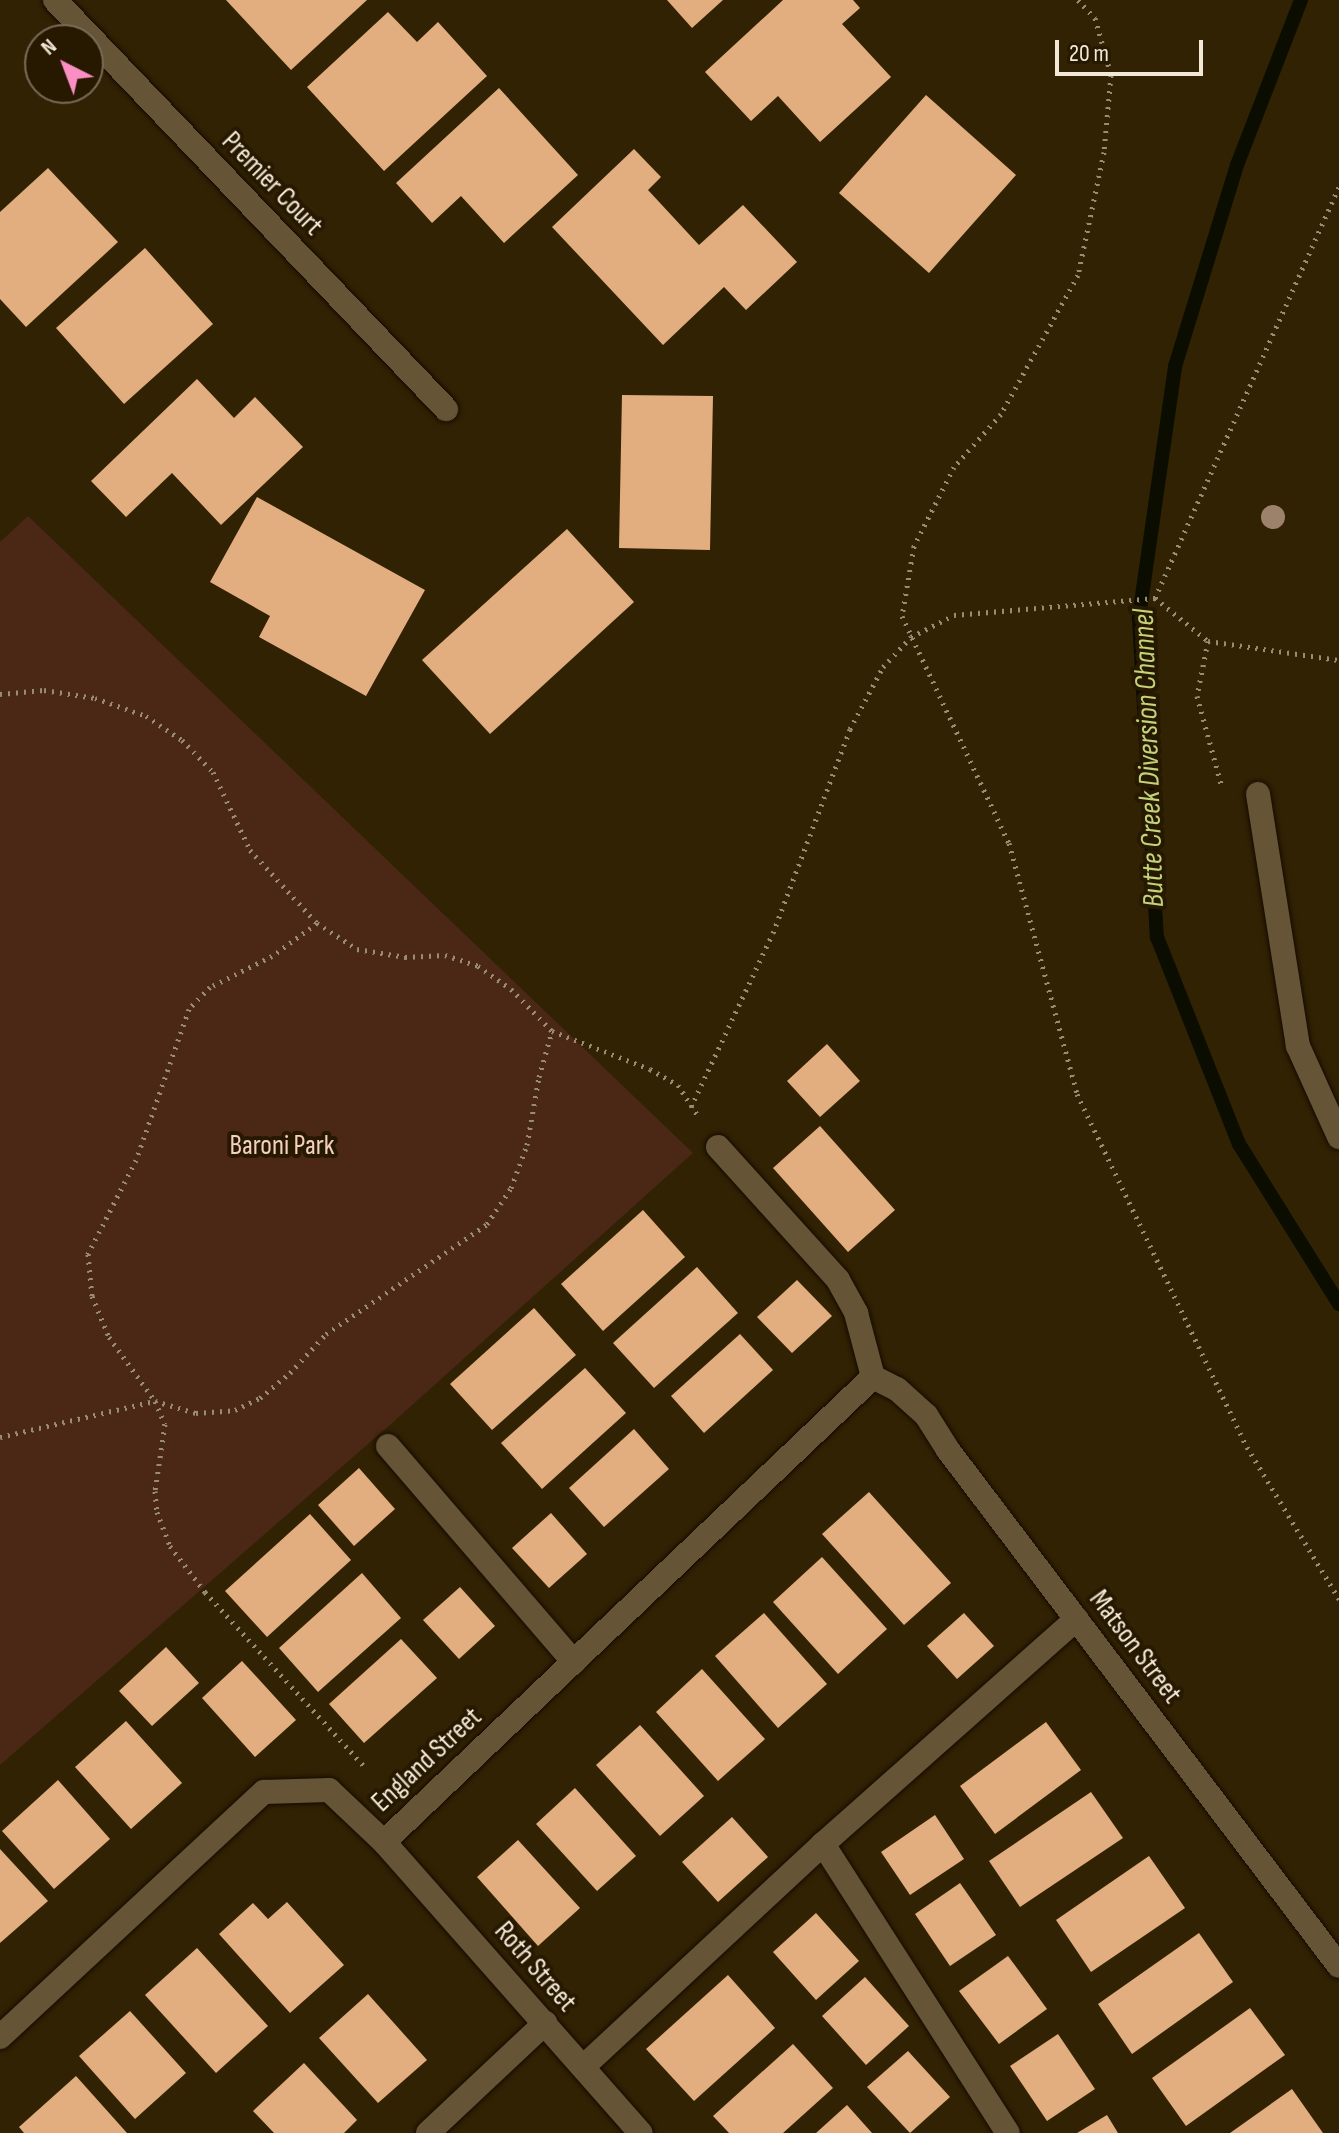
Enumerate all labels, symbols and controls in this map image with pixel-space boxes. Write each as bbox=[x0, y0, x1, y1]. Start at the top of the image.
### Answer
north arrow bbox=[24, 24, 104, 104]
scale bar bbox=[1059, 24, 1207, 74]
text: N bbox=[36, 33, 62, 61]
text: 20 m bbox=[1069, 39, 1109, 68]
street label: Premier Court bbox=[214, 125, 330, 243]
water label: Butte Creek Diversion Channel bbox=[1126, 608, 1172, 908]
park label: Baroni Park bbox=[229, 1129, 335, 1163]
street label: Matson Street bbox=[1082, 1584, 1188, 1710]
street label: England Street bbox=[365, 1701, 489, 1819]
street label: Roth Street bbox=[487, 1915, 583, 2019]

